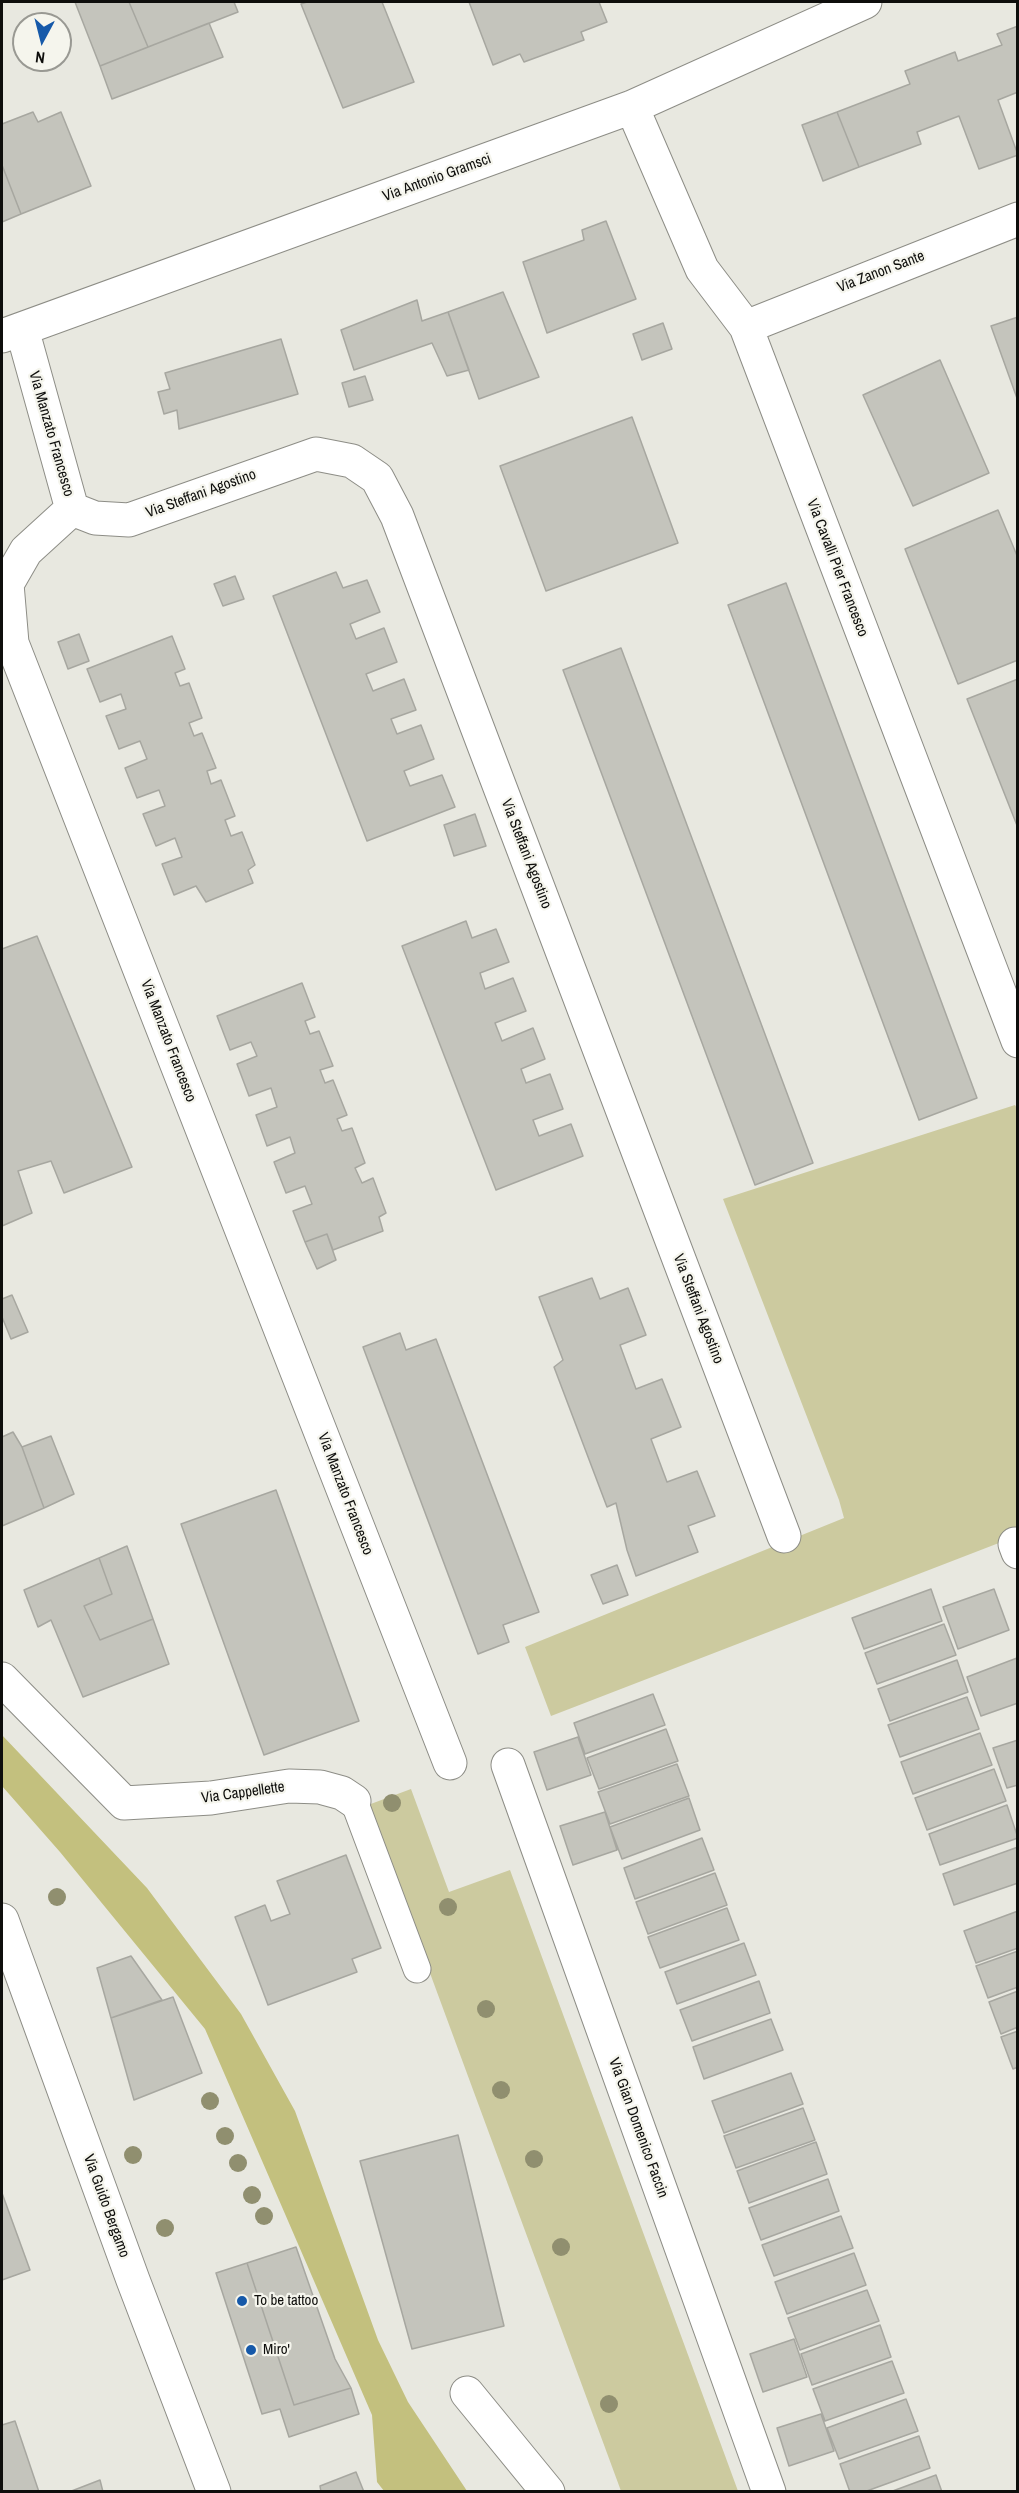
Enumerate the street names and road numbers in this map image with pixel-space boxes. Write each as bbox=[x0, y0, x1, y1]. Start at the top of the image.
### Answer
street label: Via Antonio Gramsci bbox=[380, 150, 494, 206]
street label: Via Zanon Sante bbox=[835, 247, 927, 297]
street label: Via Manzato Francesco bbox=[24, 369, 78, 499]
street label: Via Steffani Agostino bbox=[143, 466, 259, 522]
street label: Via Cavalli Pier Francesco bbox=[802, 497, 872, 639]
street label: Via Steffani Agostino bbox=[497, 797, 555, 911]
street label: Via Manzato Francesco bbox=[136, 977, 200, 1105]
street label: Via Steffani Agostino bbox=[669, 1252, 727, 1366]
street label: Via Manzato Francesco bbox=[313, 1430, 377, 1558]
street label: Via Cappellette bbox=[200, 1778, 286, 1808]
street label: Via Gian Domenico Faccin bbox=[604, 2056, 672, 2200]
street label: Via Guido Bergamo bbox=[79, 2152, 133, 2260]

